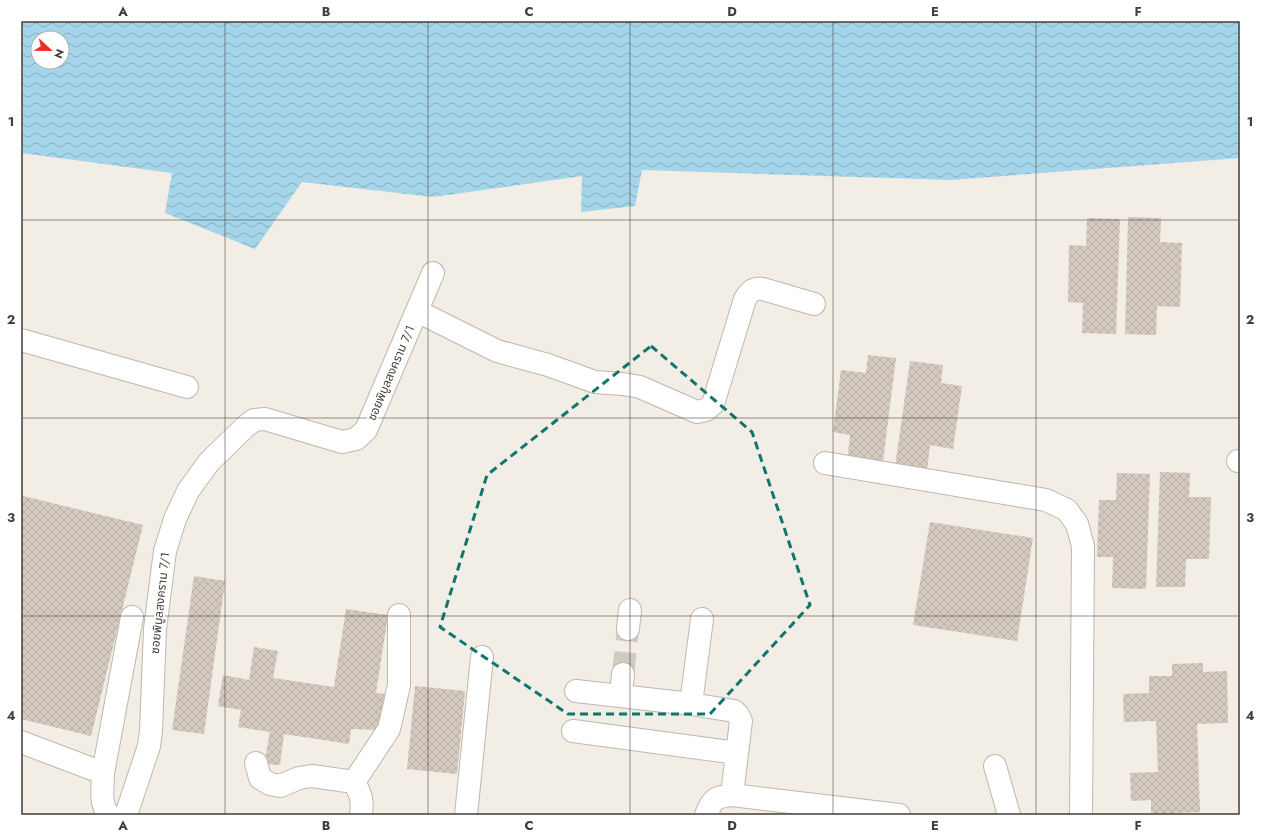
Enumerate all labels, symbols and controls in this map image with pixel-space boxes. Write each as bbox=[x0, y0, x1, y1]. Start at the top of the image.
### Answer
text: A bbox=[117, 2, 128, 21]
text: B bbox=[322, 2, 331, 21]
text: C bbox=[524, 2, 534, 21]
text: D bbox=[727, 2, 737, 21]
text: E bbox=[931, 2, 939, 21]
text: F bbox=[1134, 2, 1142, 21]
north arrow bbox=[30, 30, 70, 70]
text: N bbox=[50, 47, 68, 61]
text: 1 bbox=[8, 112, 14, 131]
text: 1 bbox=[1247, 112, 1253, 131]
text: 2 bbox=[7, 310, 15, 329]
text: 2 bbox=[1246, 310, 1254, 329]
street label: ซอยพิบูลสงคราม 7/1 bbox=[363, 322, 419, 424]
text: 3 bbox=[7, 508, 15, 527]
text: 3 bbox=[1246, 508, 1254, 527]
street label: ซอยพิบูลสงคราม 7/1 bbox=[146, 551, 174, 655]
text: 4 bbox=[6, 706, 16, 725]
text: 4 bbox=[1245, 706, 1255, 725]
text: A bbox=[117, 816, 128, 835]
text: B bbox=[322, 816, 331, 835]
text: C bbox=[524, 816, 534, 835]
text: D bbox=[727, 816, 737, 835]
text: E bbox=[931, 816, 939, 835]
text: F bbox=[1134, 816, 1142, 835]

